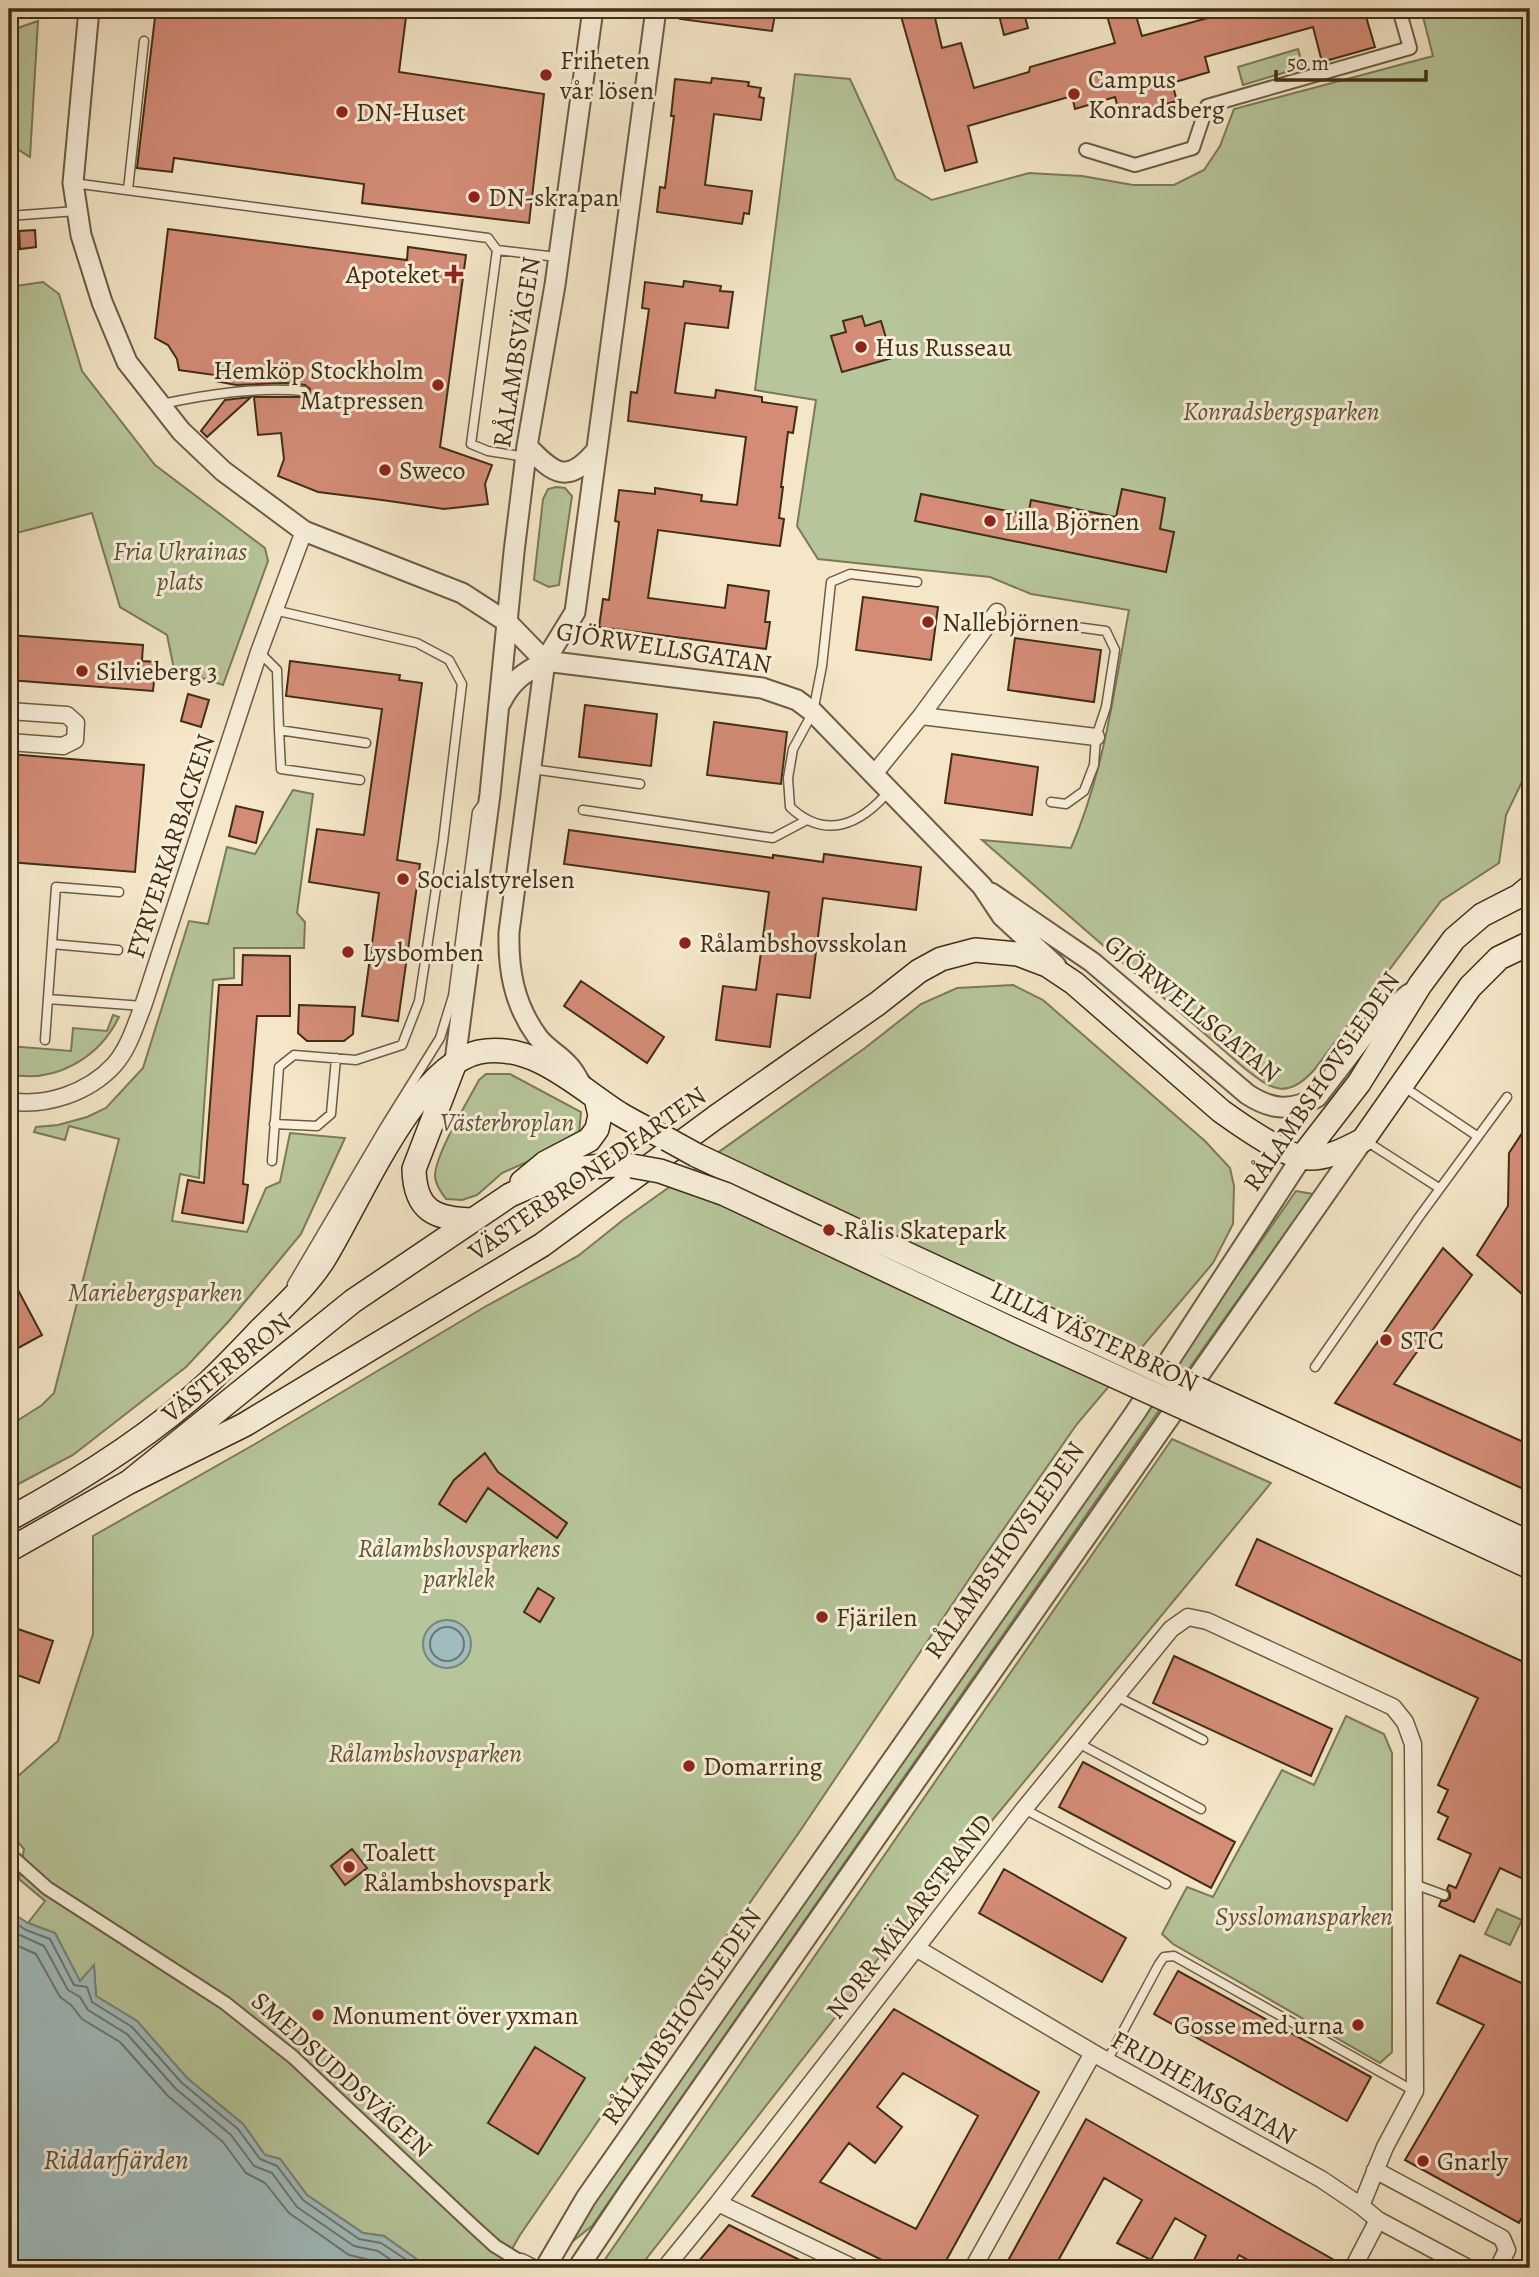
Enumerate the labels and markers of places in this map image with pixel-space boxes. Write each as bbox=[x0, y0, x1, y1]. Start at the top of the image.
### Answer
place label: Friheten vår lösen bbox=[559, 43, 654, 108]
place label: Campus Konradsberg bbox=[1088, 62, 1225, 127]
marker: Friheten vår lösen bbox=[538, 67, 554, 83]
marker: Campus Konradsberg bbox=[1066, 86, 1082, 102]
place label: DN-Huset bbox=[356, 95, 466, 130]
marker: DN-Huset bbox=[334, 104, 350, 120]
place label: DN-skrapan bbox=[488, 180, 619, 215]
marker: DN-skrapan bbox=[466, 189, 482, 205]
place label: Apoteket bbox=[345, 257, 440, 292]
marker: Apoteket bbox=[446, 266, 462, 282]
place label: Hus Russeau bbox=[875, 330, 1013, 365]
marker: Hus Russeau bbox=[853, 339, 869, 355]
place label: Hemköp Stockholm Matpressen bbox=[213, 353, 424, 418]
marker: Hemköp Stockholm Matpressen bbox=[430, 377, 446, 393]
place label: Sweco bbox=[399, 453, 465, 488]
marker: Sweco bbox=[377, 462, 393, 478]
place label: Lilla Björnen bbox=[1004, 504, 1140, 539]
marker: Lilla Björnen bbox=[982, 513, 998, 529]
place label: Nallebjörnen bbox=[942, 605, 1079, 640]
marker: Nallebjörnen bbox=[920, 614, 936, 630]
place label: Silvieberg 3 bbox=[96, 654, 218, 689]
marker: Silvieberg 3 bbox=[74, 663, 90, 679]
place label: Socialstyrelsen bbox=[417, 862, 575, 897]
marker: Socialstyrelsen bbox=[395, 871, 411, 887]
place label: Rålambshovsskolan bbox=[699, 926, 907, 961]
place label: Lysbomben bbox=[362, 935, 484, 970]
marker: Rålambshovsskolan bbox=[677, 935, 693, 951]
marker: Lysbomben bbox=[340, 944, 356, 960]
place label: Rålis Skatepark bbox=[843, 1213, 1007, 1248]
marker: Rålis Skatepark bbox=[821, 1222, 837, 1238]
place label: STC bbox=[1400, 1323, 1444, 1358]
marker: STC bbox=[1378, 1332, 1394, 1348]
place label: Fjärilen bbox=[836, 1600, 917, 1635]
marker: Fjärilen bbox=[814, 1609, 830, 1625]
place label: Domarring bbox=[703, 1749, 823, 1784]
marker: Domarring bbox=[681, 1758, 697, 1774]
place label: Toalett Rålambshovspark bbox=[363, 1835, 551, 1900]
marker: Toalett Rålambshovspark bbox=[341, 1859, 357, 1875]
place label: Monument över yxman bbox=[332, 1998, 578, 2033]
marker: Monument över yxman bbox=[310, 2007, 326, 2023]
place label: Gosse med urna bbox=[1174, 2008, 1344, 2043]
marker: Gosse med urna bbox=[1350, 2017, 1366, 2033]
place label: Gnarly bbox=[1437, 2144, 1508, 2179]
marker: Gnarly bbox=[1415, 2153, 1431, 2169]

